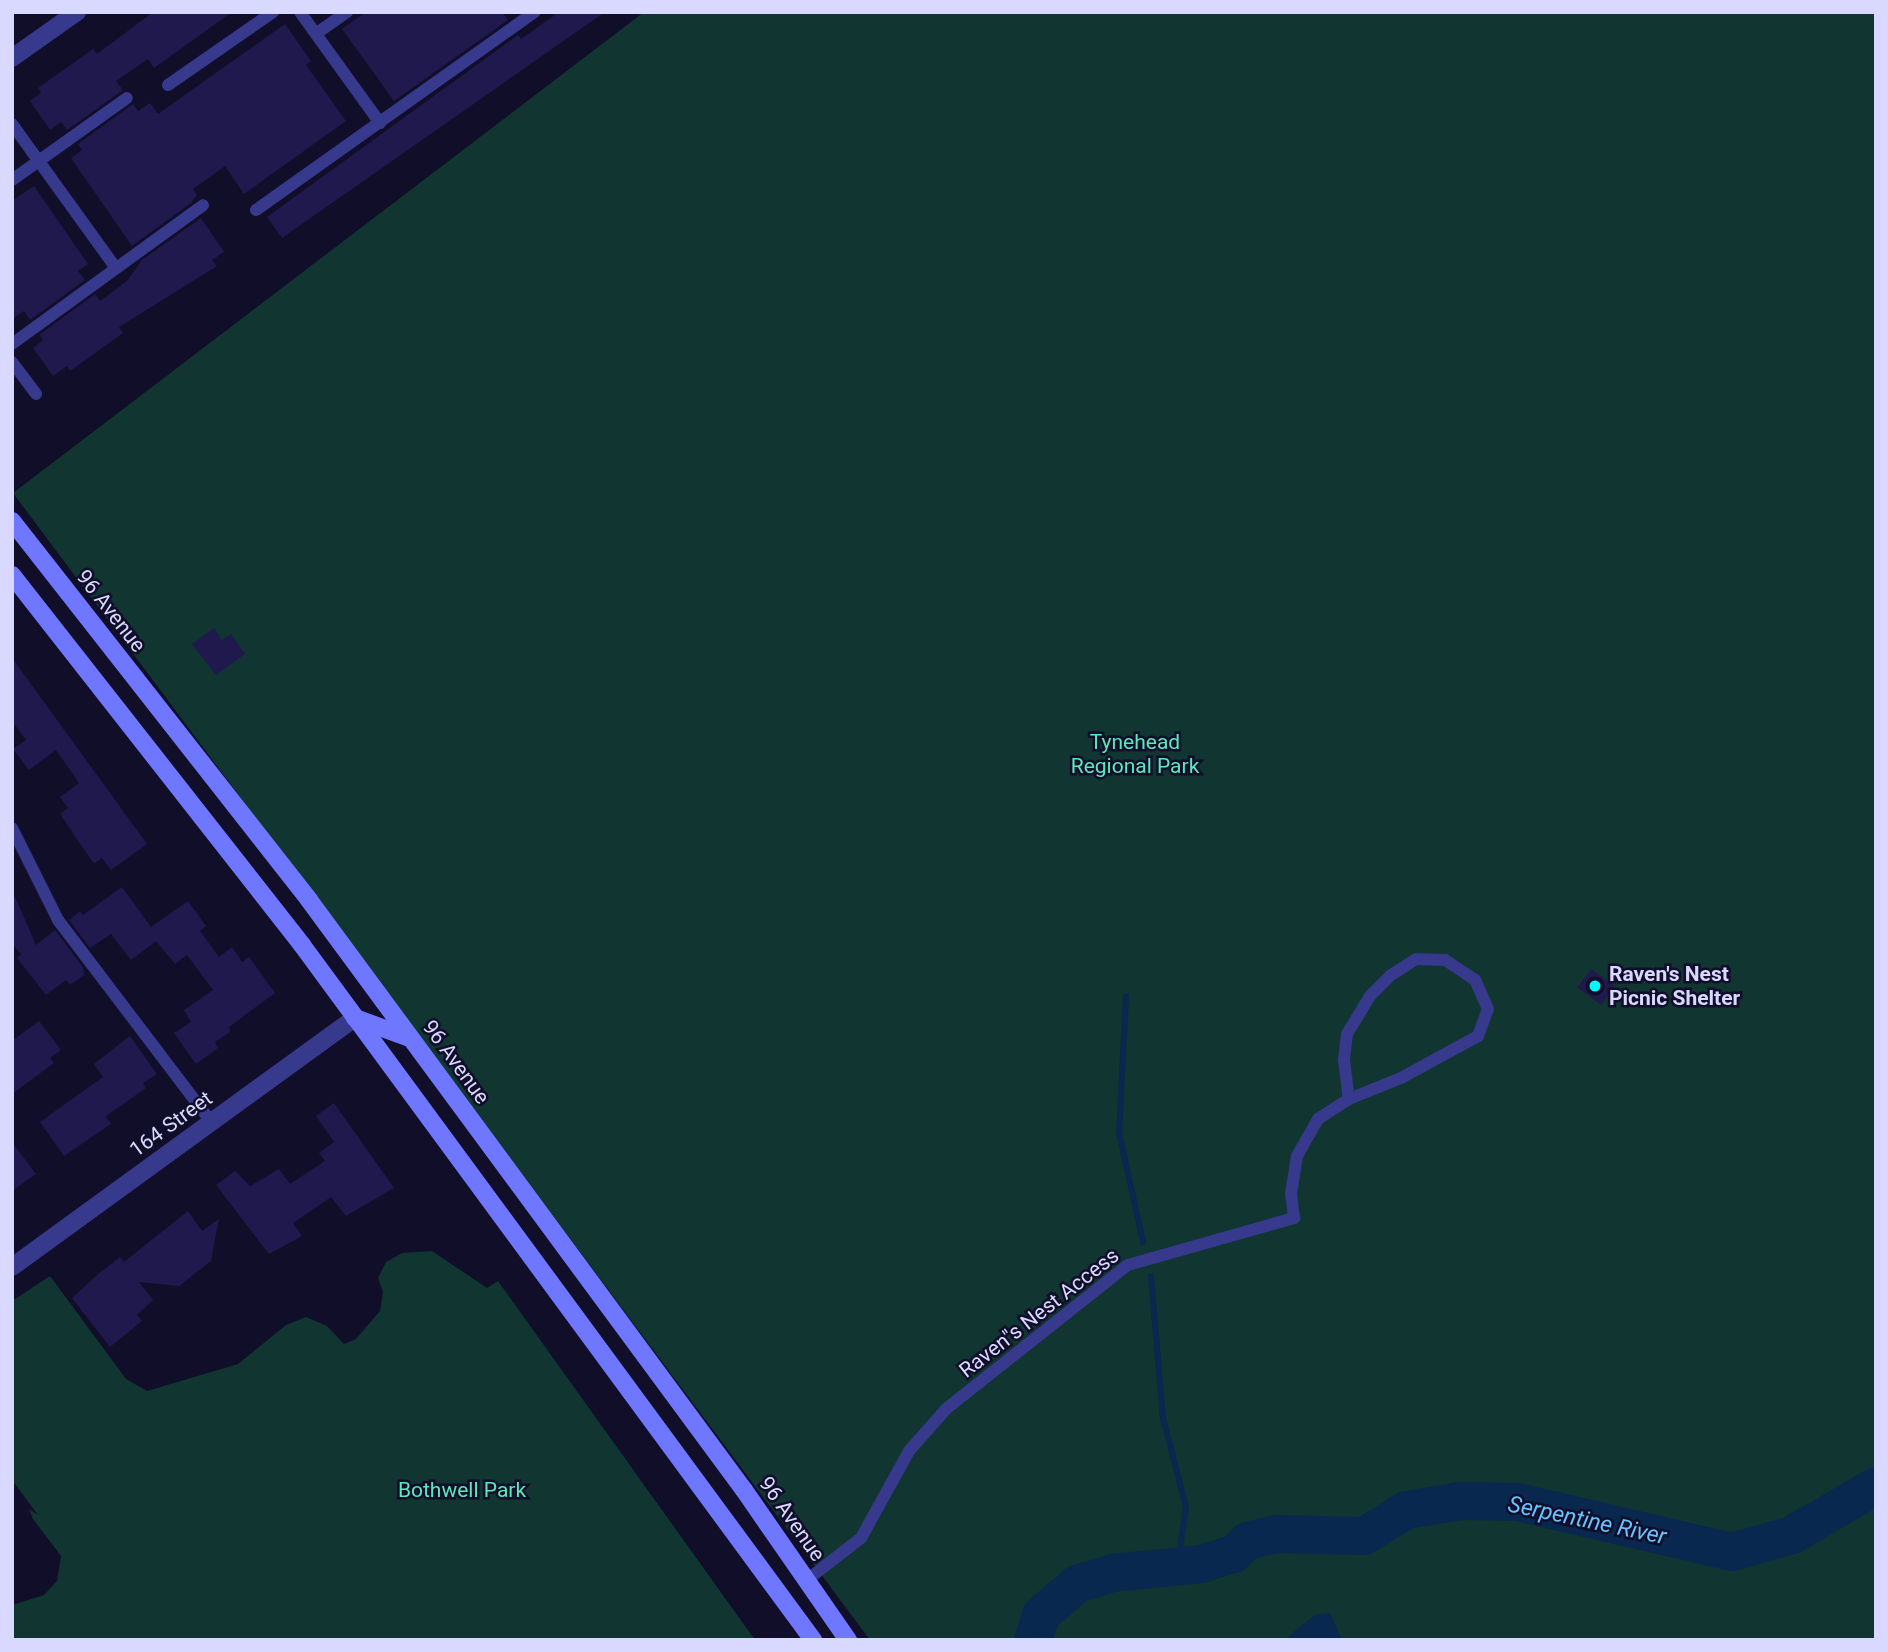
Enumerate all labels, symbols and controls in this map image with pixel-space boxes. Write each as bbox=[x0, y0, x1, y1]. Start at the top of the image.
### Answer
street label: 96 Avenue bbox=[71, 565, 151, 657]
park label: Tynehead Regional Park bbox=[1071, 729, 1199, 779]
place label: Raven's Nest Picnic Shelter bbox=[1609, 961, 1740, 1011]
marker: Raven's Nest Picnic Shelter bbox=[1587, 978, 1603, 994]
street label: 96 Avenue bbox=[417, 1015, 495, 1109]
street label: 164 Street bbox=[125, 1086, 217, 1162]
street label: Raven"s Nest Access bbox=[954, 1243, 1124, 1383]
street label: 96 Avenue bbox=[754, 1472, 830, 1566]
park label: Bothwell Park bbox=[398, 1477, 526, 1503]
water label: Serpentine River bbox=[1505, 1491, 1669, 1551]

